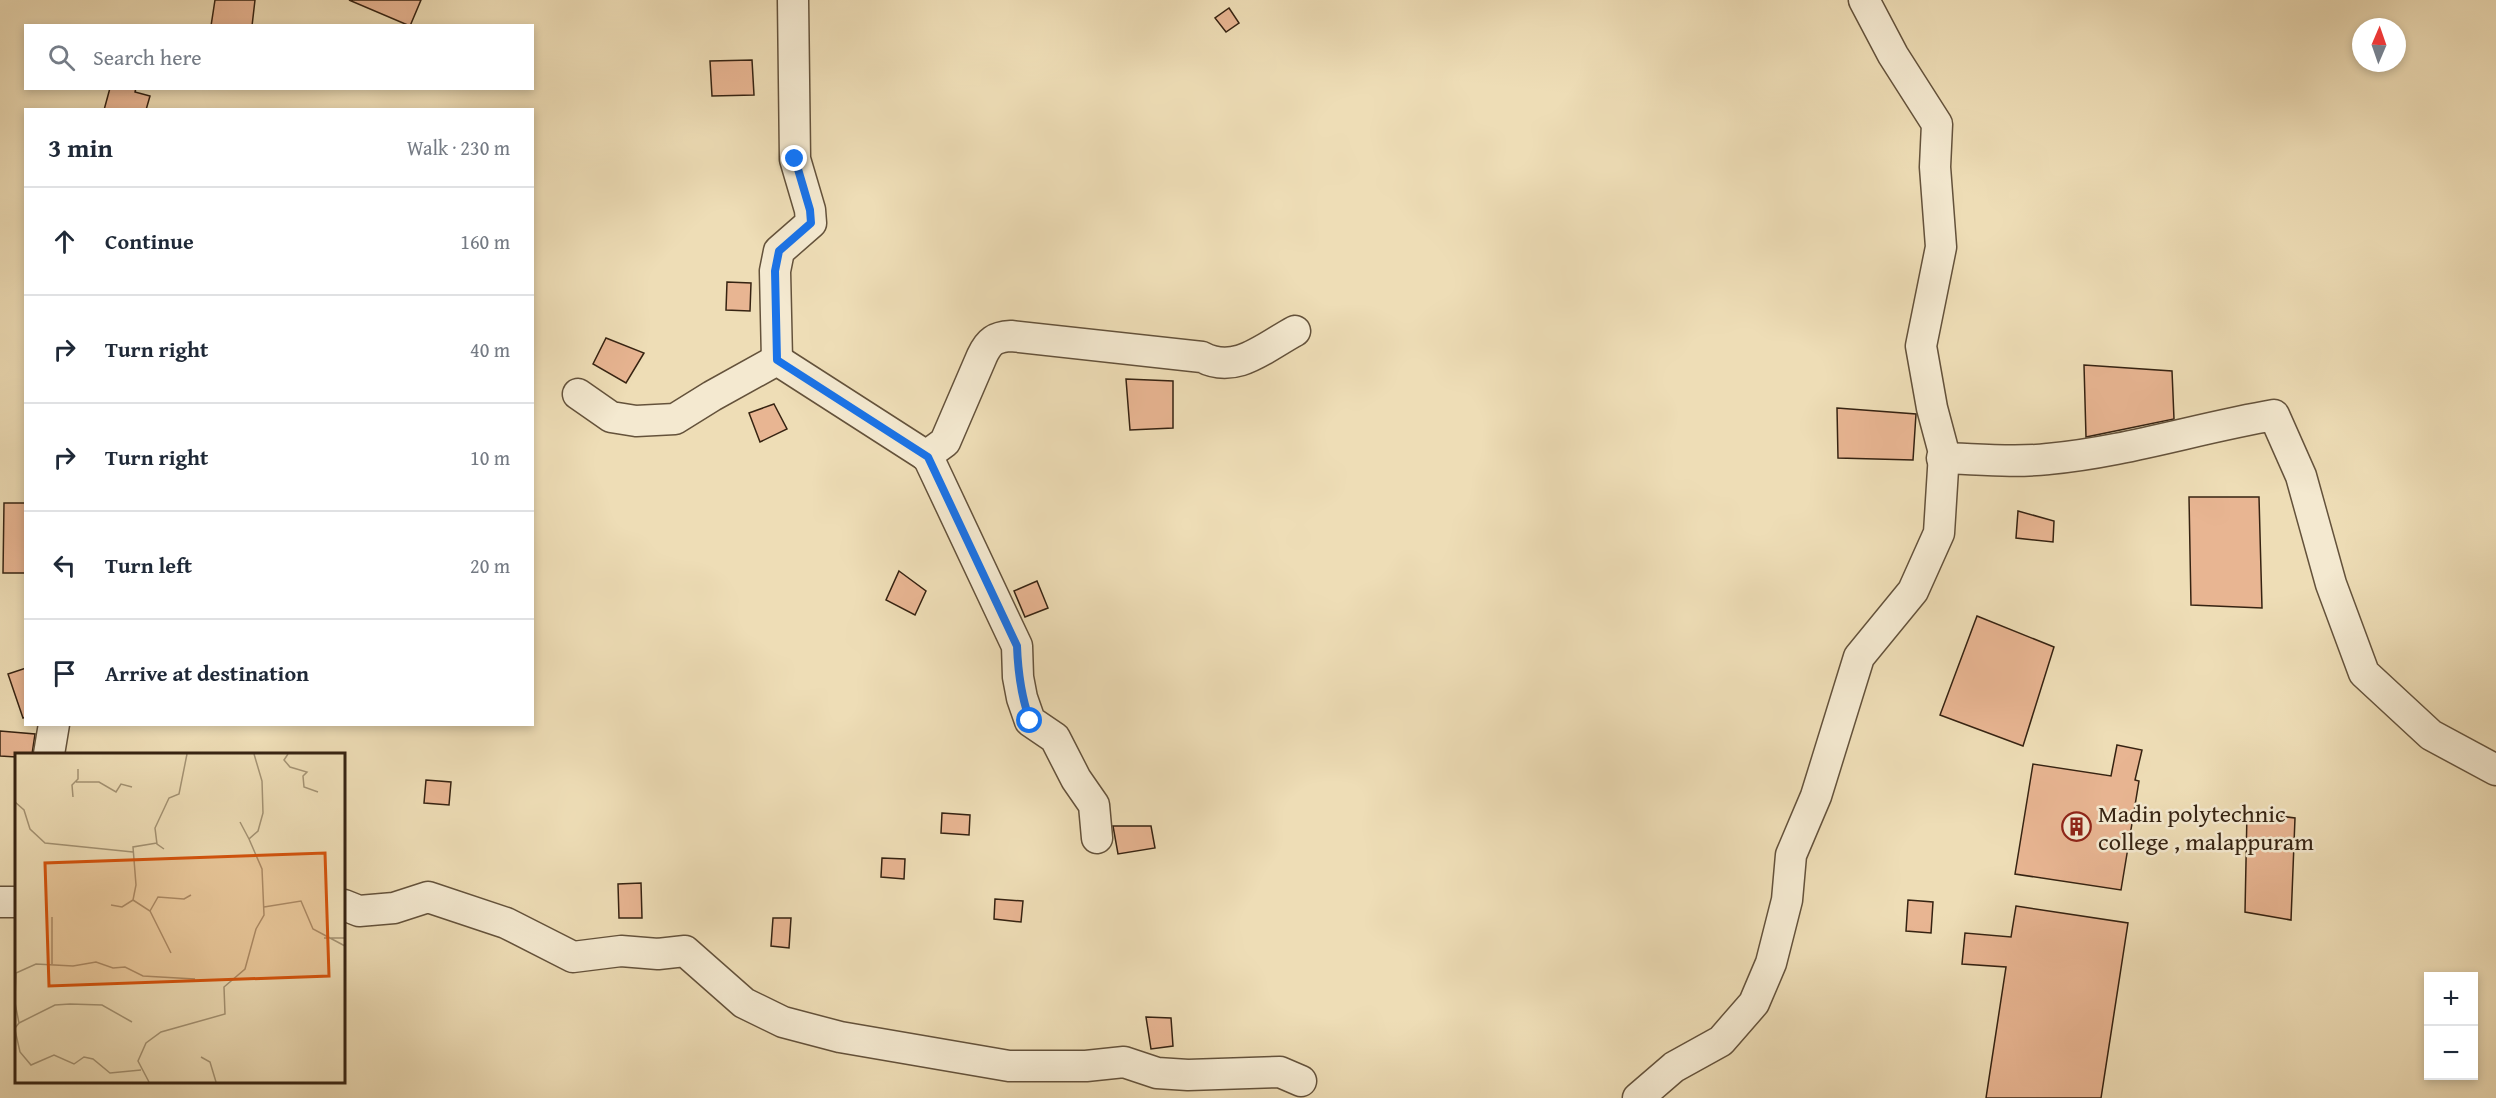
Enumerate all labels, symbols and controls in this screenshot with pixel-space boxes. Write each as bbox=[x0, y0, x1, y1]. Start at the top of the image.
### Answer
north arrow bbox=[2352, 18, 2406, 72]
search box bbox=[24, 24, 534, 90]
icon: search bbox=[45, 41, 78, 74]
text: Search here bbox=[93, 41, 202, 73]
text: 3 min bbox=[48, 128, 113, 167]
text: Walk · 230 m bbox=[407, 133, 510, 162]
route end bbox=[781, 145, 807, 171]
icon: ahead bbox=[48, 225, 81, 258]
text: Continue bbox=[105, 225, 194, 257]
text: 160 m bbox=[460, 227, 510, 256]
icon: right bbox=[48, 333, 81, 366]
text: Turn right bbox=[105, 333, 208, 365]
text: 40 m bbox=[470, 335, 510, 364]
icon: right bbox=[48, 441, 81, 474]
text: Turn right bbox=[105, 441, 208, 473]
text: 10 m bbox=[470, 443, 510, 472]
icon: left bbox=[48, 549, 81, 582]
text: Turn left bbox=[105, 549, 192, 581]
text: 20 m bbox=[470, 551, 510, 580]
icon: arrive bbox=[48, 657, 81, 690]
text: Arrive at destination bbox=[105, 657, 309, 689]
route start bbox=[1016, 707, 1042, 733]
inset map bbox=[15, 753, 345, 1083]
place label: Madin polytechnic college , malappuram bbox=[2098, 796, 2314, 859]
building icon: Madin polytechnic college , malappuram bbox=[2061, 811, 2093, 843]
map controls bbox=[2424, 972, 2478, 1080]
button: + bbox=[2424, 972, 2478, 1026]
button: − bbox=[2424, 1026, 2478, 1080]

